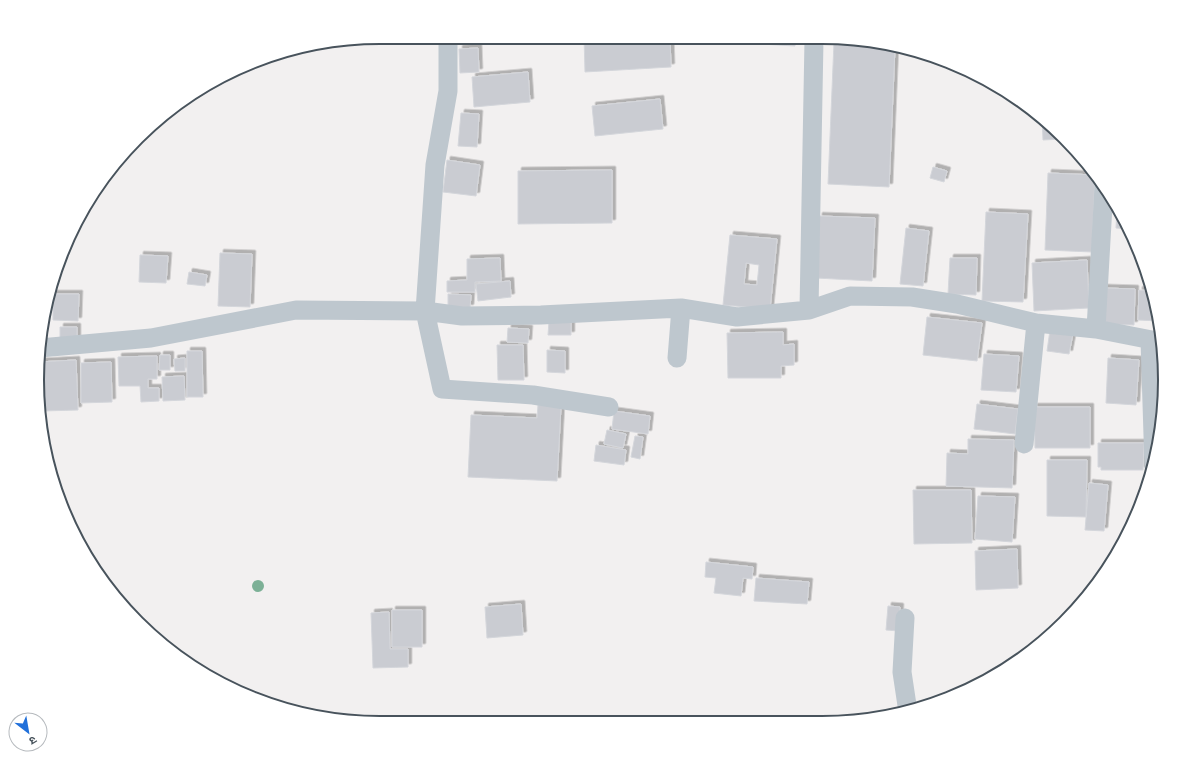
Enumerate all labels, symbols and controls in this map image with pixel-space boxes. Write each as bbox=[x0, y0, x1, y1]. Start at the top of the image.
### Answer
north arrow bbox=[8, 712, 48, 752]
text: उ bbox=[26, 733, 39, 748]

